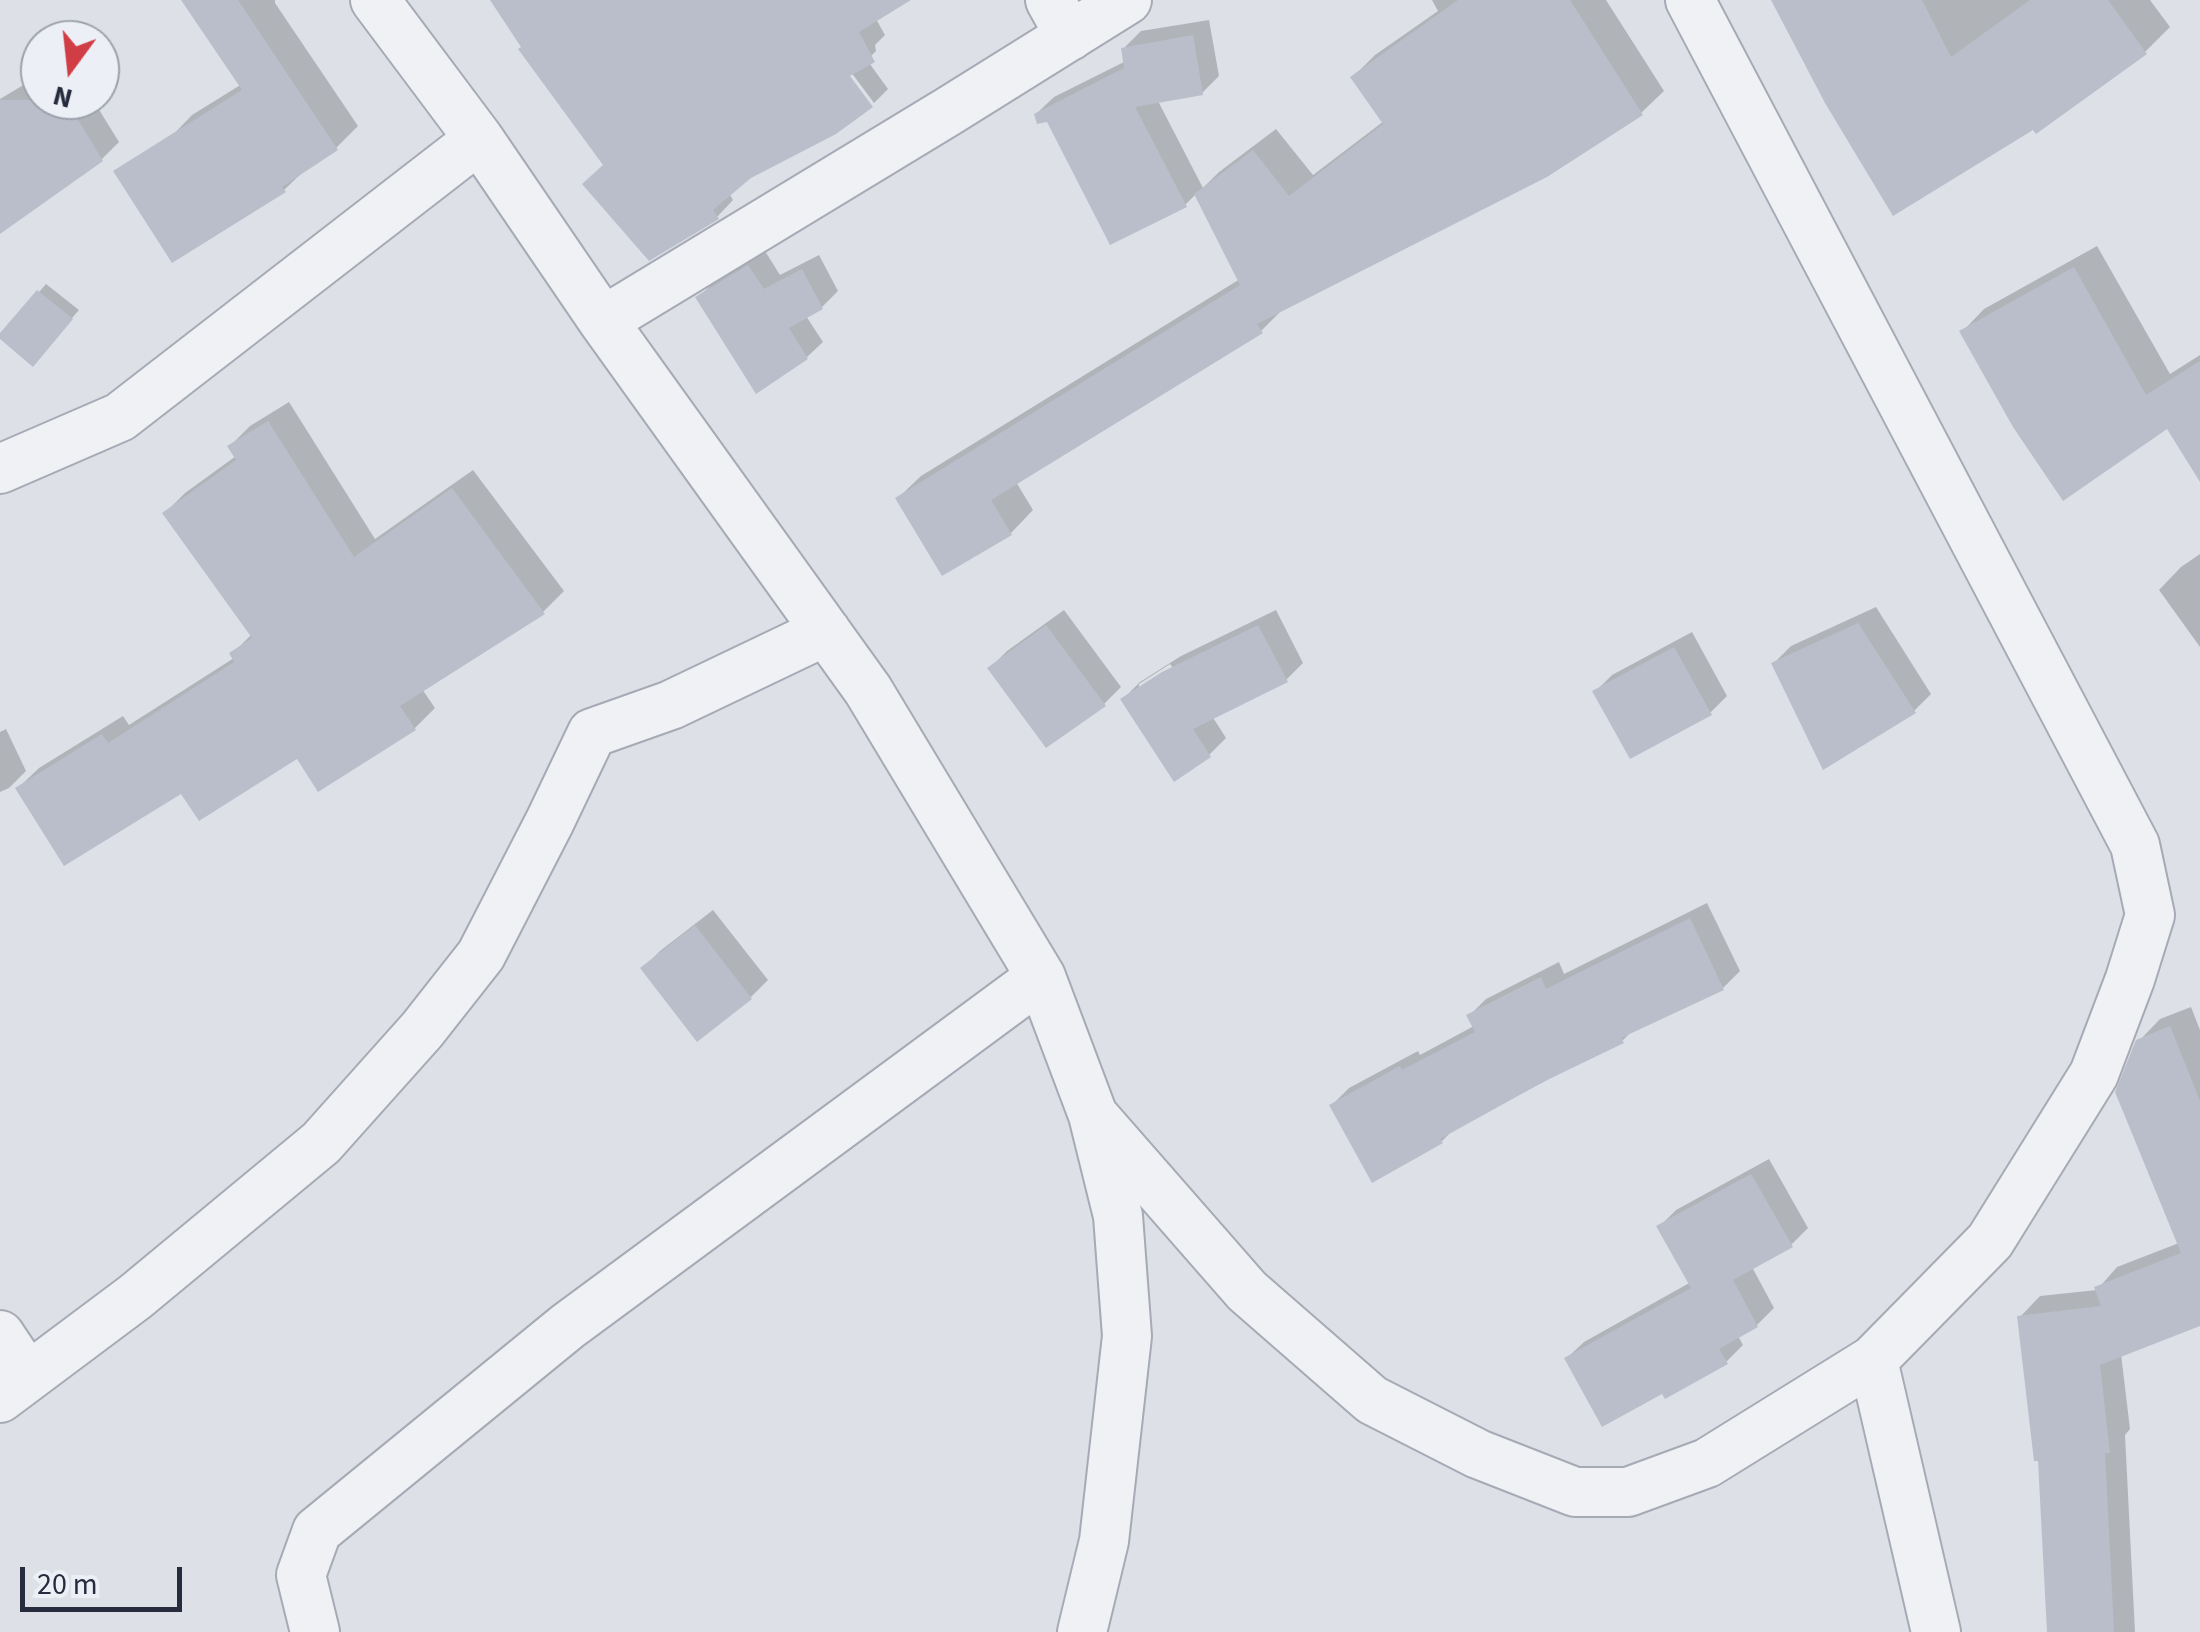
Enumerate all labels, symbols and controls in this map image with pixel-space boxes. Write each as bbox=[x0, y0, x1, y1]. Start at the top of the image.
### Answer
north arrow bbox=[20, 20, 120, 120]
text: N bbox=[49, 75, 77, 119]
scale bar bbox=[25, 1547, 188, 1609]
text: 20 m bbox=[37, 1563, 98, 1606]

